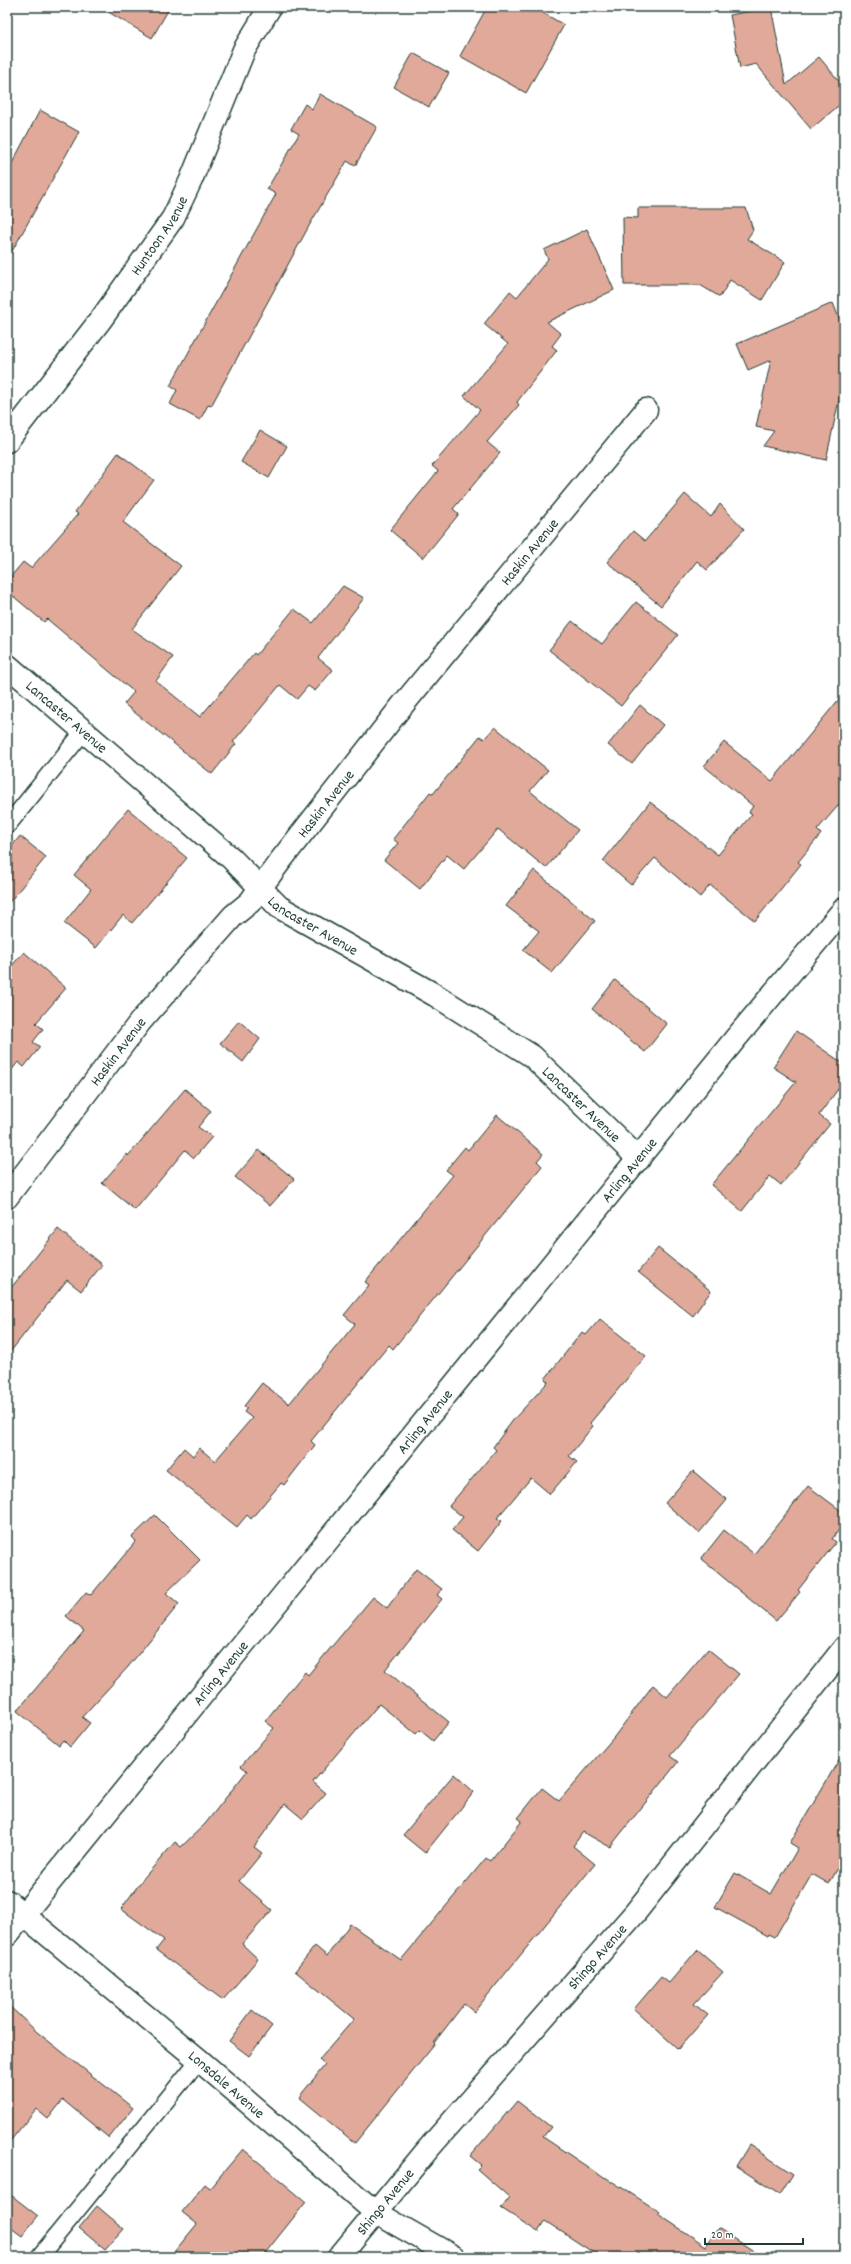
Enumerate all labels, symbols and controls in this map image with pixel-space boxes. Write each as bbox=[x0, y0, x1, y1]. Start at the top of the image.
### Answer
street label: Huntoon Avenue bbox=[126, 192, 195, 281]
street label: Haskin Avenue bbox=[496, 514, 565, 591]
street label: Lancaster Avenue bbox=[20, 677, 112, 760]
street label: Haskin Avenue bbox=[293, 765, 361, 843]
street label: Lancaster Avenue bbox=[261, 892, 362, 963]
street label: Haskin Avenue bbox=[86, 1013, 153, 1092]
street label: Lancaster Avenue bbox=[536, 1062, 625, 1149]
street label: Arling Avenue bbox=[597, 1134, 664, 1208]
street label: Arling Avenue bbox=[393, 1385, 459, 1460]
street label: Arling Avenue bbox=[189, 1636, 255, 1711]
street label: Shingo Avenue bbox=[563, 1920, 634, 1996]
street label: Lonsdale Avenue bbox=[182, 2046, 269, 2125]
street label: Shingo Avenue bbox=[352, 2164, 421, 2241]
scale bar bbox=[705, 2220, 803, 2246]
text: 20 m bbox=[711, 2227, 734, 2244]

